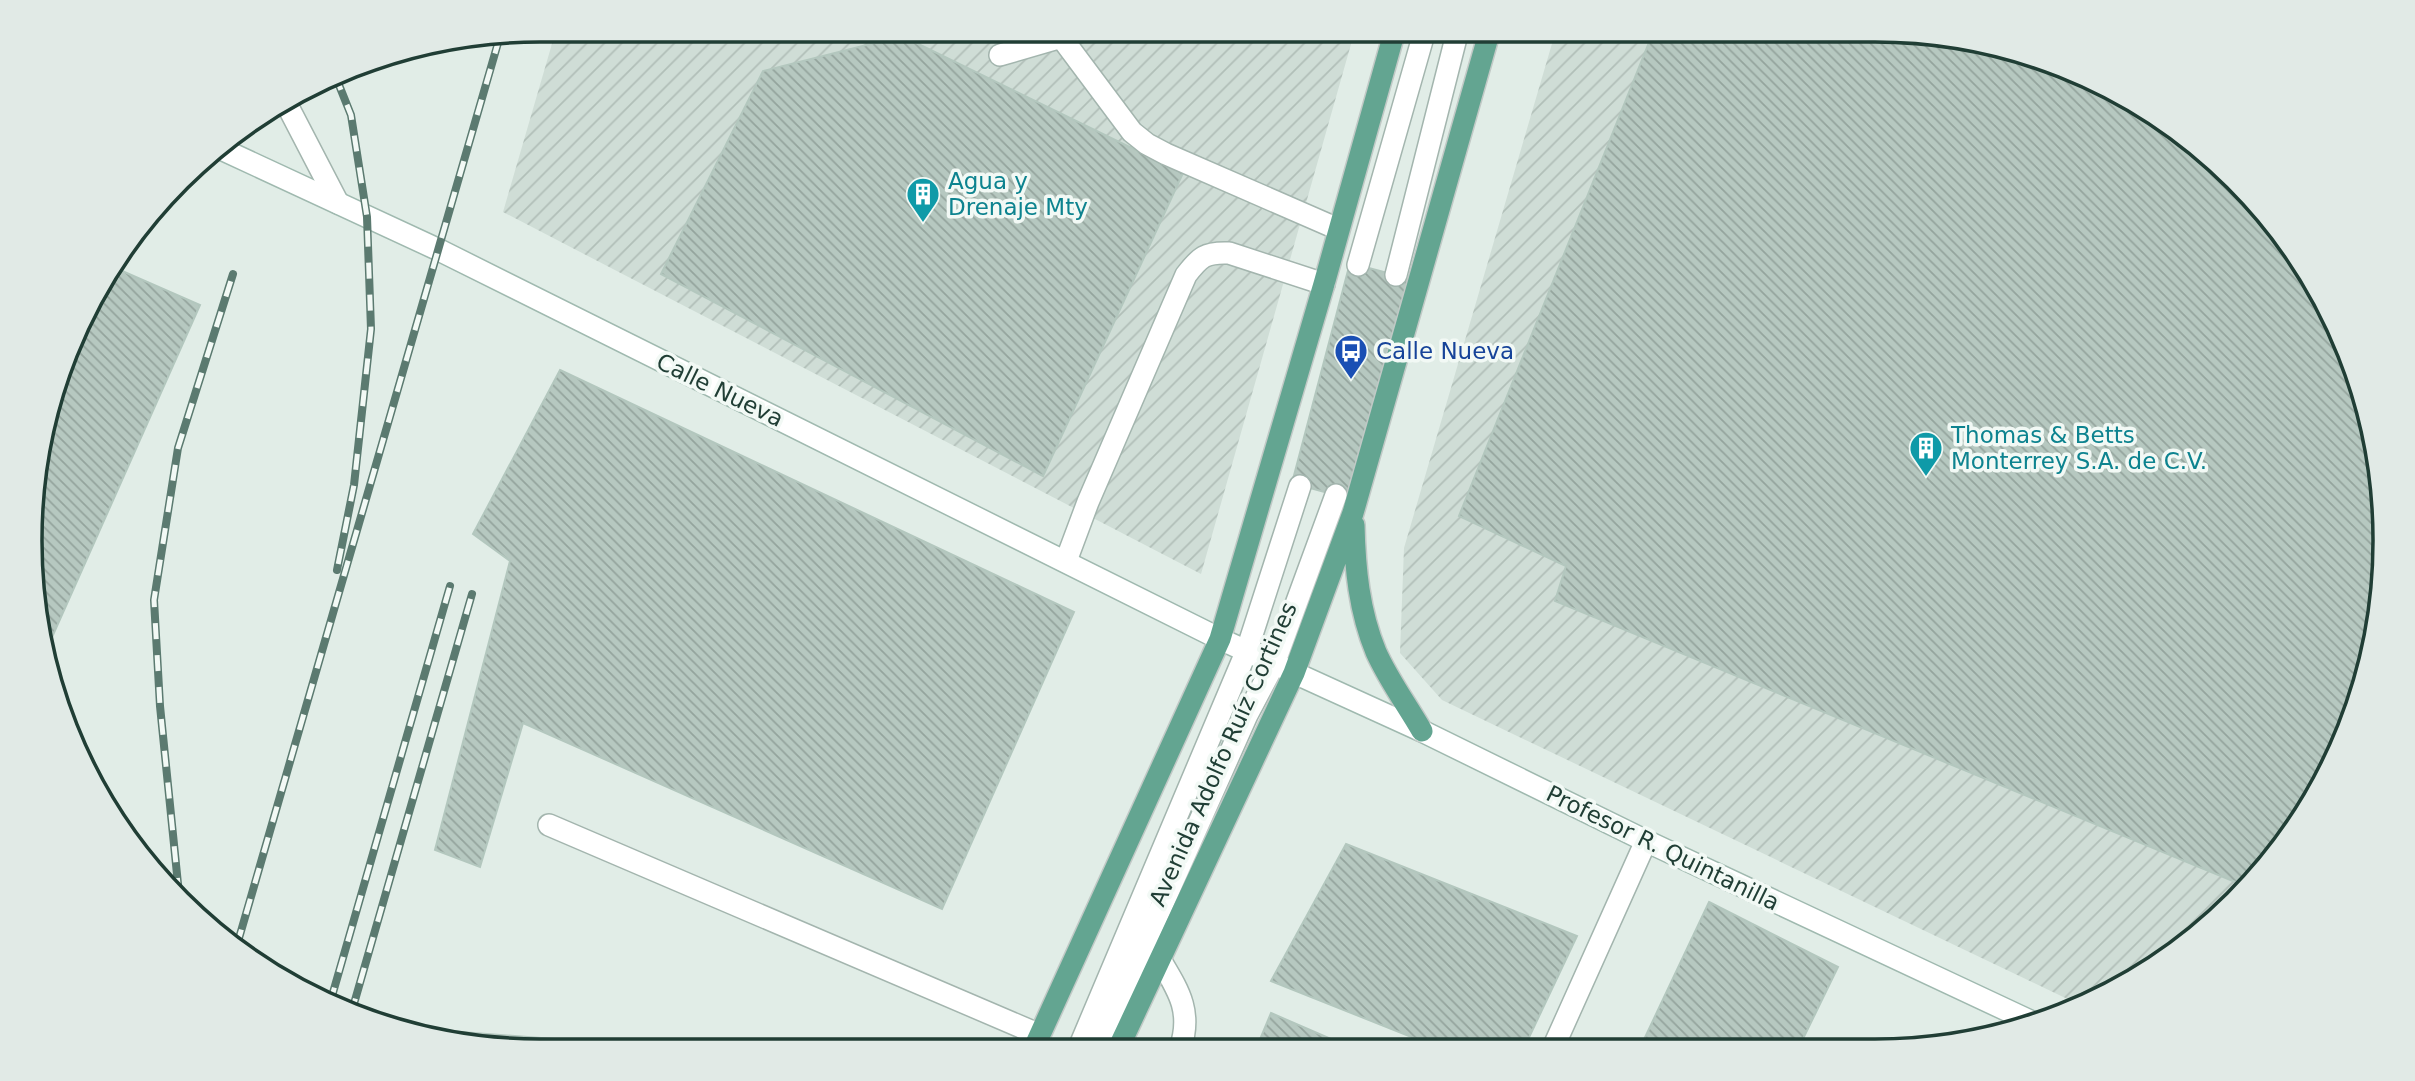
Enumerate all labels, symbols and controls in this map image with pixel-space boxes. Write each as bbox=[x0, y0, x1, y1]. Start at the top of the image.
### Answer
place label: Agua y Drenaje Mty bbox=[948, 168, 1088, 220]
building icon: Agua y Drenaje Mty bbox=[904, 175, 942, 224]
bus stop icon: Calle Nueva bbox=[1332, 332, 1370, 381]
place label: Calle Nueva bbox=[1376, 338, 1514, 364]
street label: Calle Nueva bbox=[652, 348, 788, 432]
place label: Thomas & Betts Monterrey S.A. de C.V. bbox=[1950, 422, 2207, 474]
building icon: Thomas & Betts Monterrey S.A. de C.V. bbox=[1907, 429, 1945, 478]
street label: Avenida Adolfo Ruíz Cortines bbox=[1144, 598, 1302, 910]
street label: Profesor R. Quintanilla bbox=[1542, 780, 1784, 916]

